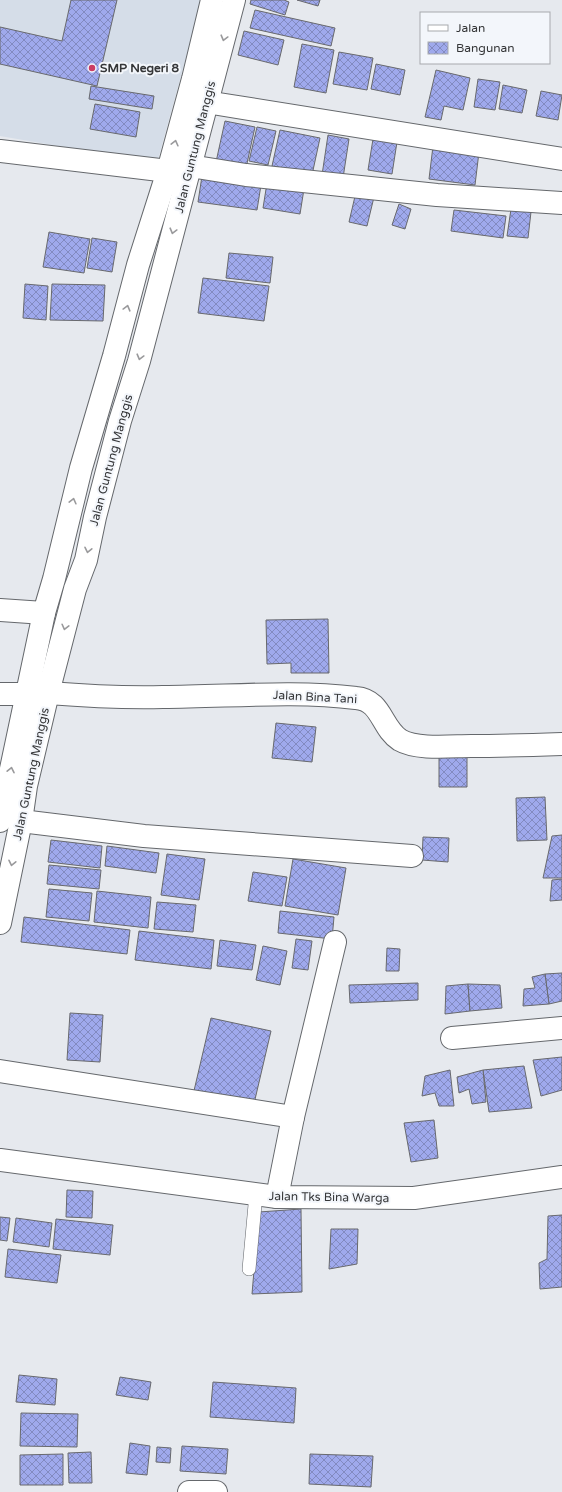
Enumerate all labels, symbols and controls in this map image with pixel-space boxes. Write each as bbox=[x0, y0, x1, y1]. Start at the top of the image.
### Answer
legend bbox=[420, 12, 550, 64]
text: Jalan bbox=[456, 21, 485, 35]
one-way arrow bbox=[220, 34, 229, 41]
text: Bangunan bbox=[456, 41, 515, 55]
place label: SMP Negeri 8 bbox=[100, 61, 179, 76]
marker: SMP Negeri 8 bbox=[87, 63, 97, 73]
street label: Jalan Guntung Manggis bbox=[172, 79, 218, 214]
one-way arrow bbox=[170, 140, 178, 146]
one-way arrow bbox=[170, 228, 178, 234]
one-way arrow bbox=[122, 305, 130, 311]
one-way arrow bbox=[136, 353, 145, 360]
street label: Jalan Guntung Manggis bbox=[87, 393, 135, 527]
one-way arrow bbox=[68, 497, 77, 504]
one-way arrow bbox=[84, 547, 92, 553]
one-way arrow bbox=[62, 624, 70, 631]
street label: Jalan Bina Tani bbox=[273, 688, 357, 706]
street label: Jalan Guntung Manggis bbox=[10, 706, 52, 842]
one-way arrow bbox=[6, 766, 14, 773]
one-way arrow bbox=[9, 860, 17, 866]
street label: Jalan Tks Bina Warga bbox=[269, 1189, 389, 1205]

